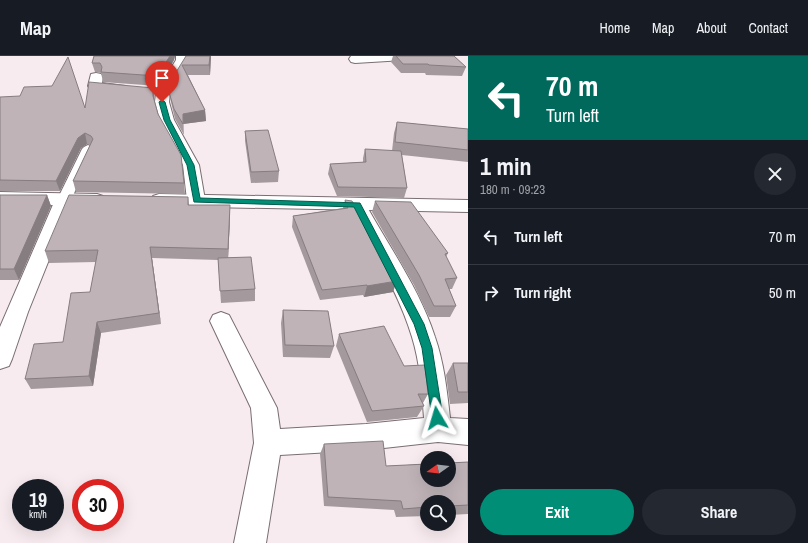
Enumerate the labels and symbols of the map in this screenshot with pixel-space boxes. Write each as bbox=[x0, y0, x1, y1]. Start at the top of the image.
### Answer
pin bbox=[145, 61, 179, 102]
position arrow bbox=[416, 397, 458, 439]
north arrow bbox=[420, 451, 456, 487]
speed limit sign: 30 bbox=[72, 479, 124, 531]

